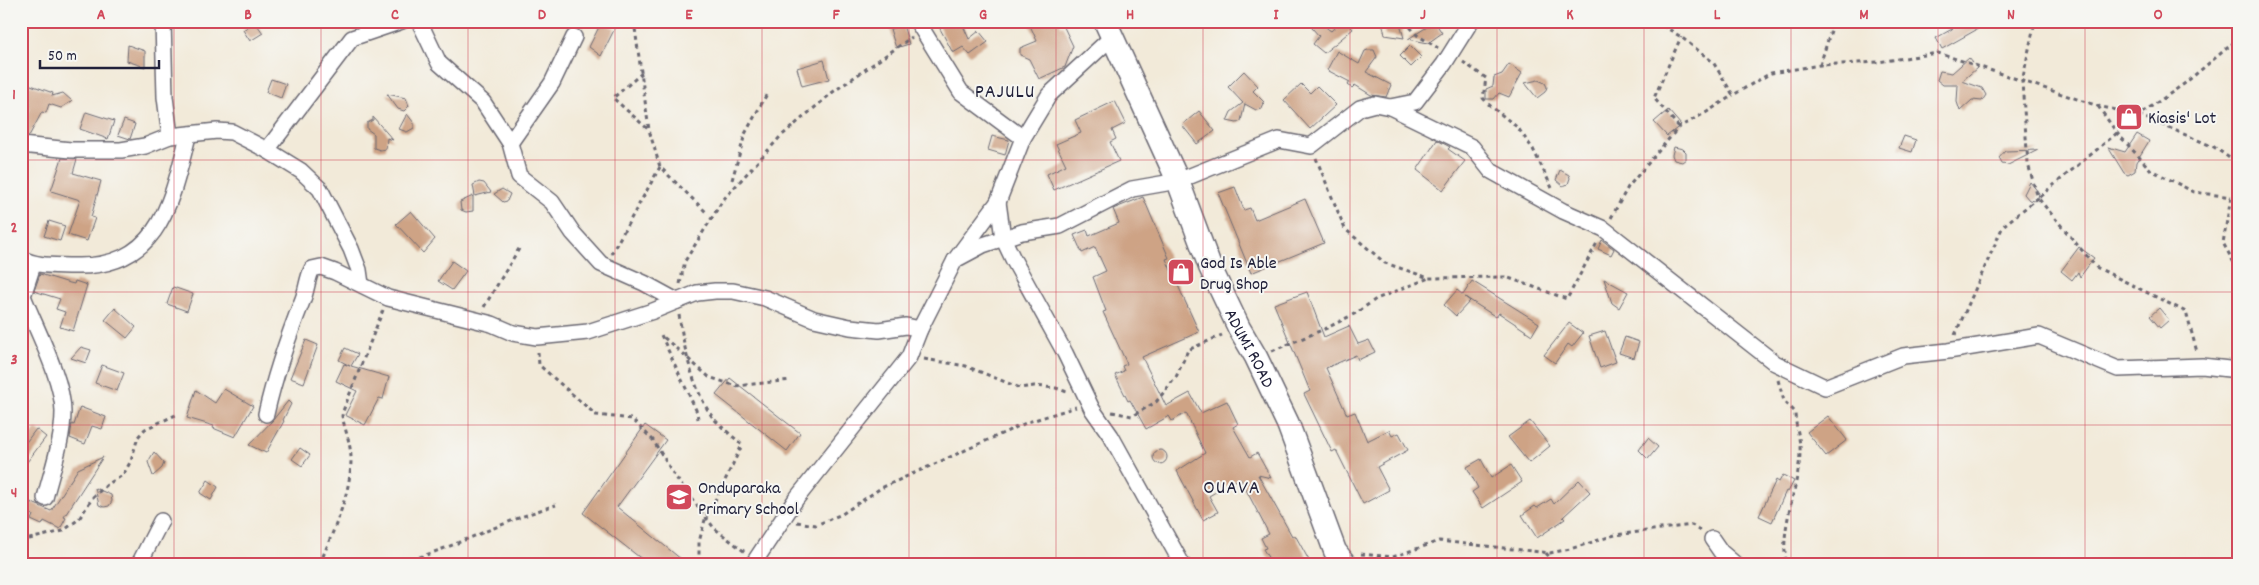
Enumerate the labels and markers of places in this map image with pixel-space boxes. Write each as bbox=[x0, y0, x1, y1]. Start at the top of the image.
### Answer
shop icon: Kiasis' Lot bbox=[2114, 102, 2144, 132]
place label: Kiasis' Lot bbox=[2148, 107, 2217, 132]
place label: God Is Able Drug Shop bbox=[1200, 252, 1277, 298]
shop icon: God Is Able Drug Shop bbox=[1166, 257, 1196, 287]
place label: Onduparaka Primary School bbox=[698, 477, 799, 523]
school or university icon: Onduparaka Primary School bbox=[664, 482, 694, 512]

